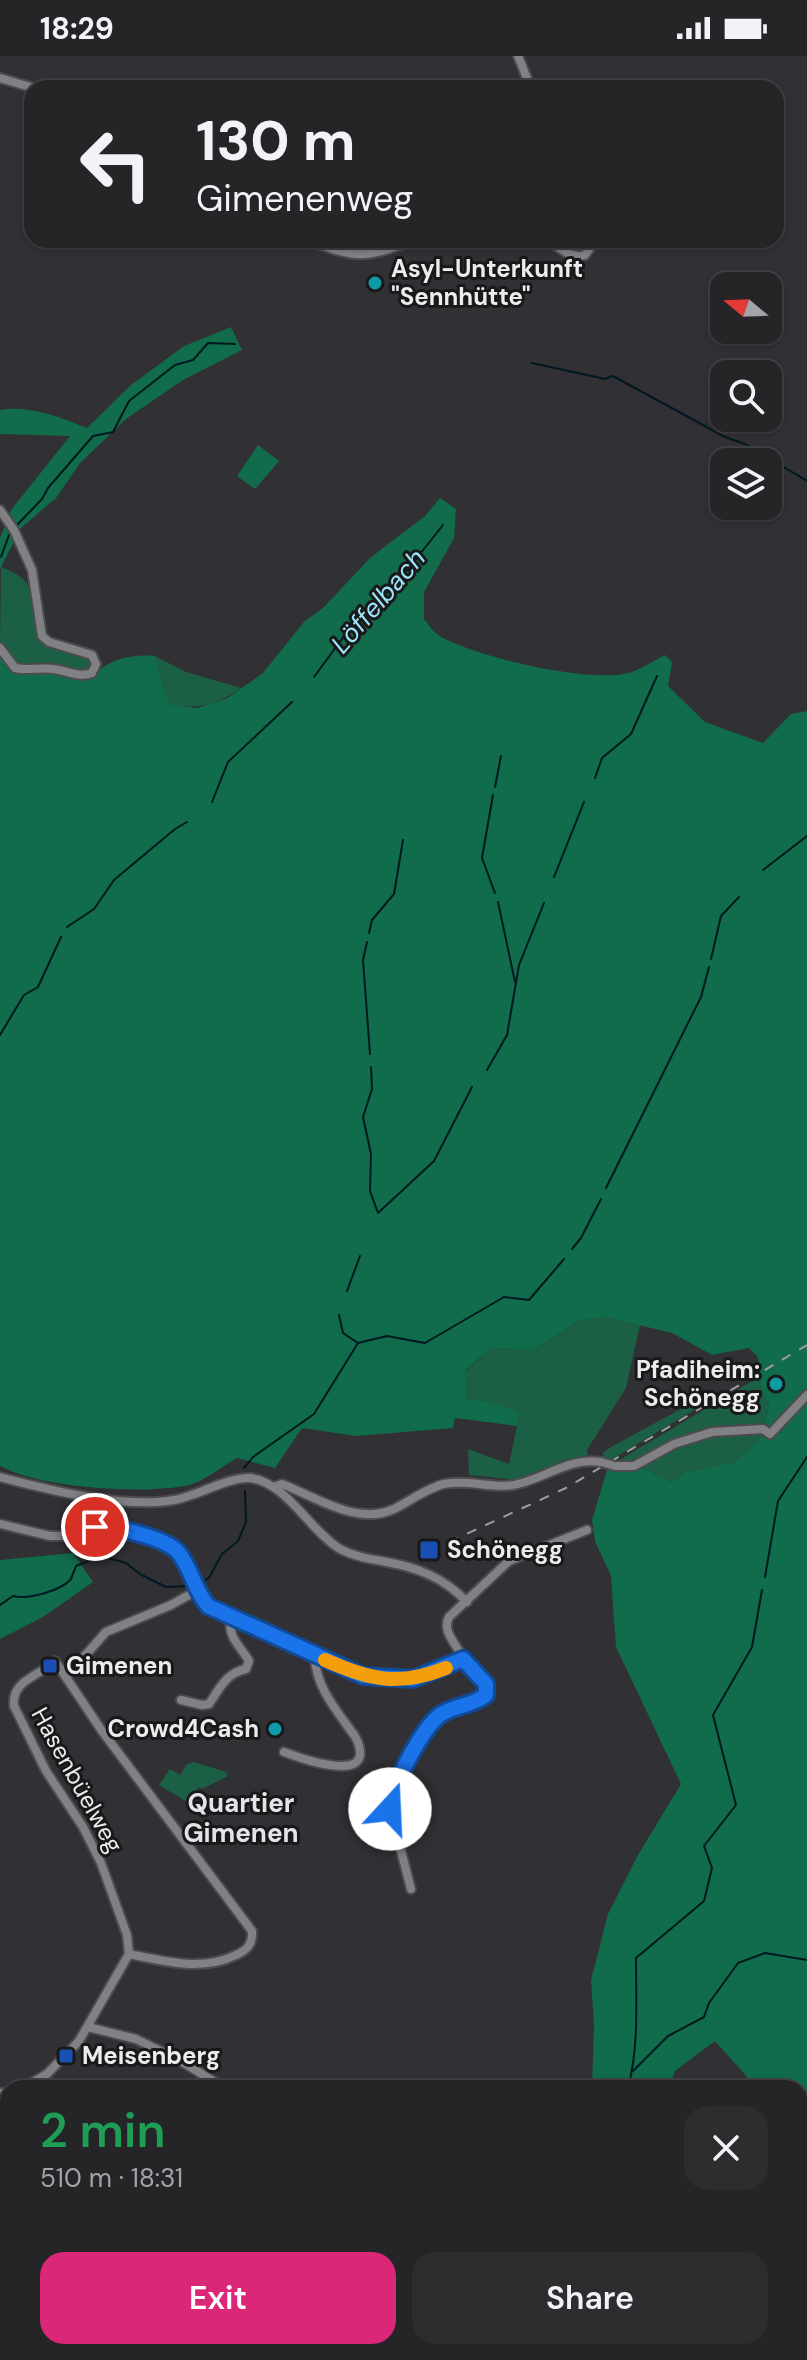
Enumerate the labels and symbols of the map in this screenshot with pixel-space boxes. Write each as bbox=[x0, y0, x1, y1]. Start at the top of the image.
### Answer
place label: Asyl-Unterkunft "Sennhütte" bbox=[391, 253, 583, 312]
north arrow bbox=[710, 272, 782, 344]
marker: Asyl-Unterkunft "Sennhütte" bbox=[366, 274, 384, 292]
water label: Löffelbach bbox=[323, 542, 433, 660]
place label: Pfadiheim: Schönegg bbox=[636, 1354, 760, 1413]
marker: Pfadiheim: Schönegg bbox=[767, 1375, 785, 1393]
pin bbox=[61, 1493, 129, 1561]
place label: Schönegg bbox=[447, 1534, 563, 1565]
marker: Schönegg bbox=[418, 1539, 440, 1561]
place label: Gimenen bbox=[66, 1650, 172, 1681]
marker: Gimenen bbox=[41, 1657, 59, 1675]
street label: Hasenbüelweg bbox=[25, 1702, 130, 1858]
place label: Crowd4Cash bbox=[107, 1713, 259, 1744]
marker: Crowd4Cash bbox=[266, 1720, 284, 1738]
position arrow bbox=[348, 1767, 432, 1851]
district label: Quartier Gimenen bbox=[183, 1786, 299, 1850]
place label: Meisenberg bbox=[82, 2040, 220, 2071]
marker: Meisenberg bbox=[57, 2047, 75, 2065]

